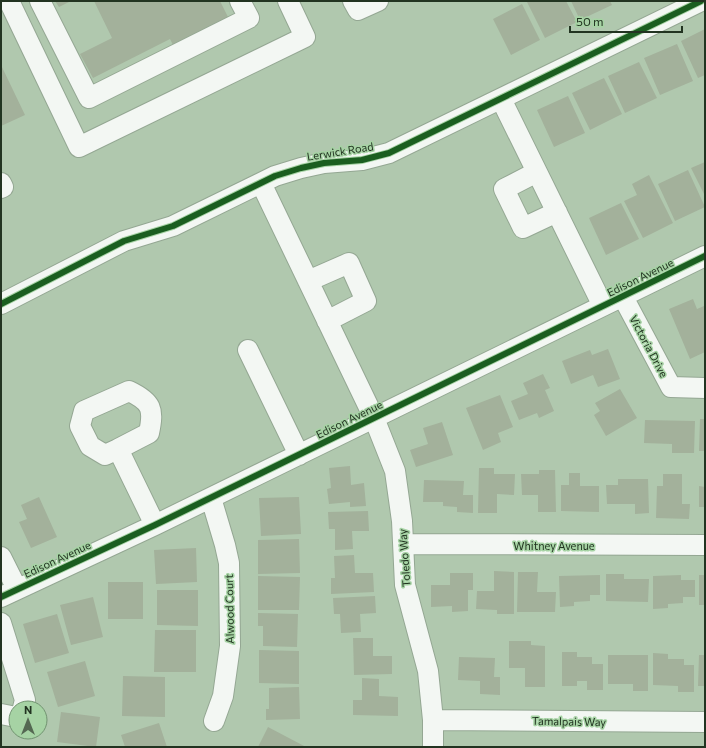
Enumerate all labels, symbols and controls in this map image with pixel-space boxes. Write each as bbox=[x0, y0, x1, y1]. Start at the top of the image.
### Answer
scale bar bbox=[570, 8, 682, 34]
text: 50 m bbox=[576, 14, 604, 28]
street label: Lerwick Road bbox=[306, 139, 374, 163]
street label: Edison Avenue bbox=[605, 255, 676, 299]
street label: Victoria Drive bbox=[627, 313, 671, 379]
street label: Edison Avenue bbox=[314, 397, 385, 441]
street label: Toledo Way bbox=[395, 528, 413, 588]
street label: Edison Avenue bbox=[21, 538, 93, 580]
street label: Whitney Avenue bbox=[513, 539, 595, 552]
street label: Alwood Court bbox=[222, 574, 236, 644]
north arrow bbox=[8, 700, 48, 740]
text: N bbox=[24, 703, 32, 716]
street label: Tamalpais Way bbox=[532, 714, 606, 728]

